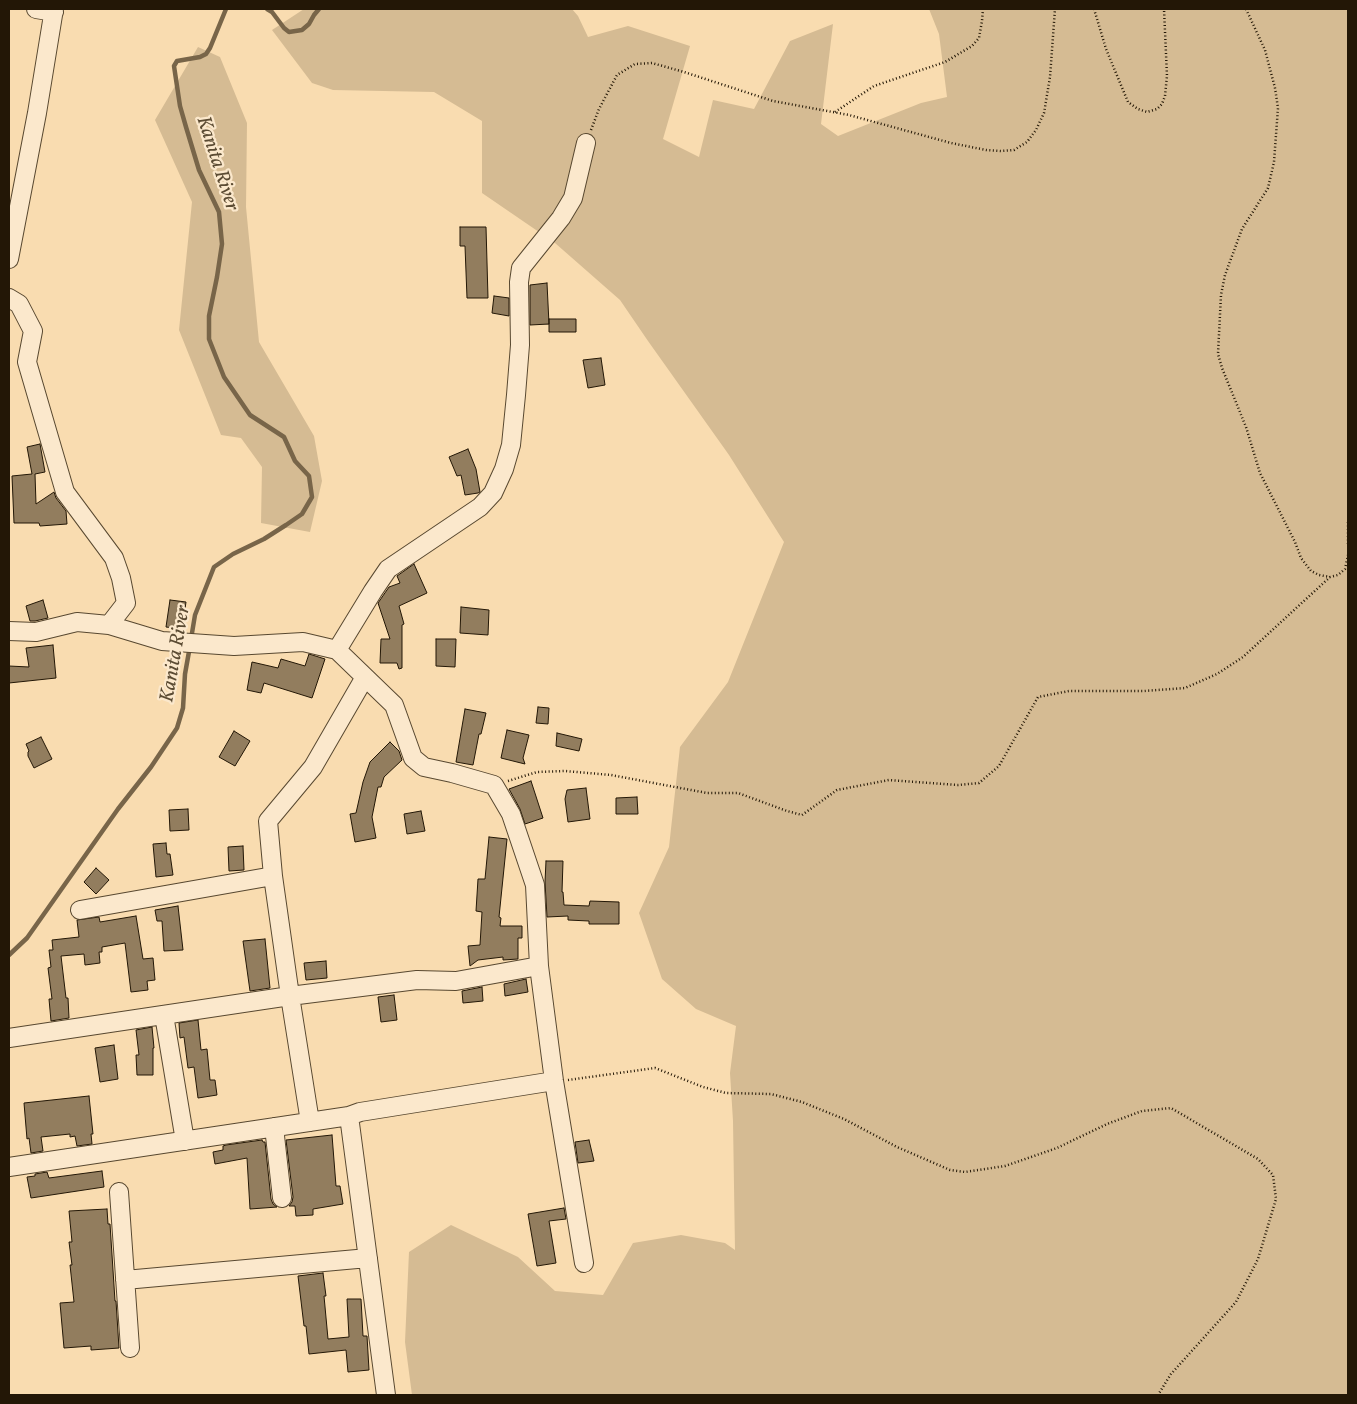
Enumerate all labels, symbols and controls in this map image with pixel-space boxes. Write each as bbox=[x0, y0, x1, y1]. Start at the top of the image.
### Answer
water label: Kanita River bbox=[189, 114, 243, 214]
water label: Kanita River bbox=[157, 604, 197, 704]

